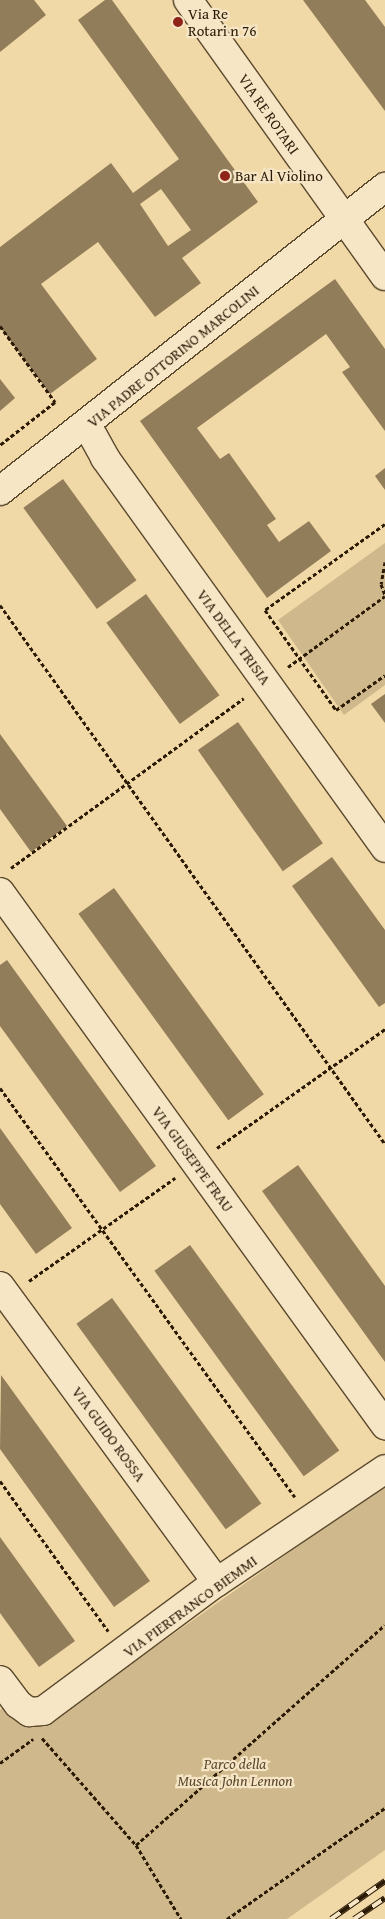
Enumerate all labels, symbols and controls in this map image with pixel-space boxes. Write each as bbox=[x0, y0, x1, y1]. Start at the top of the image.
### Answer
place label: Via Re Rotari n 76 bbox=[188, 4, 257, 39]
marker: Via Re Rotari n 76 bbox=[172, 16, 184, 28]
street label: VIA RE ROTARI bbox=[235, 70, 303, 158]
place label: Bar Al Violino bbox=[235, 167, 323, 185]
marker: Bar Al Violino bbox=[219, 170, 231, 182]
street label: VIA PADRE OTTORINO MARCOLINI bbox=[83, 281, 263, 431]
street label: VIA DELLA TRISIA bbox=[193, 586, 275, 688]
street label: VIA GIUSEPPE FRAU bbox=[149, 1103, 237, 1215]
street label: VIA GUIDO ROSSA bbox=[68, 1383, 150, 1485]
street label: VIA PIERFRANCO BIEMMI bbox=[120, 1551, 260, 1661]
park label: Parco della Musica John Lennon bbox=[177, 1754, 293, 1789]

